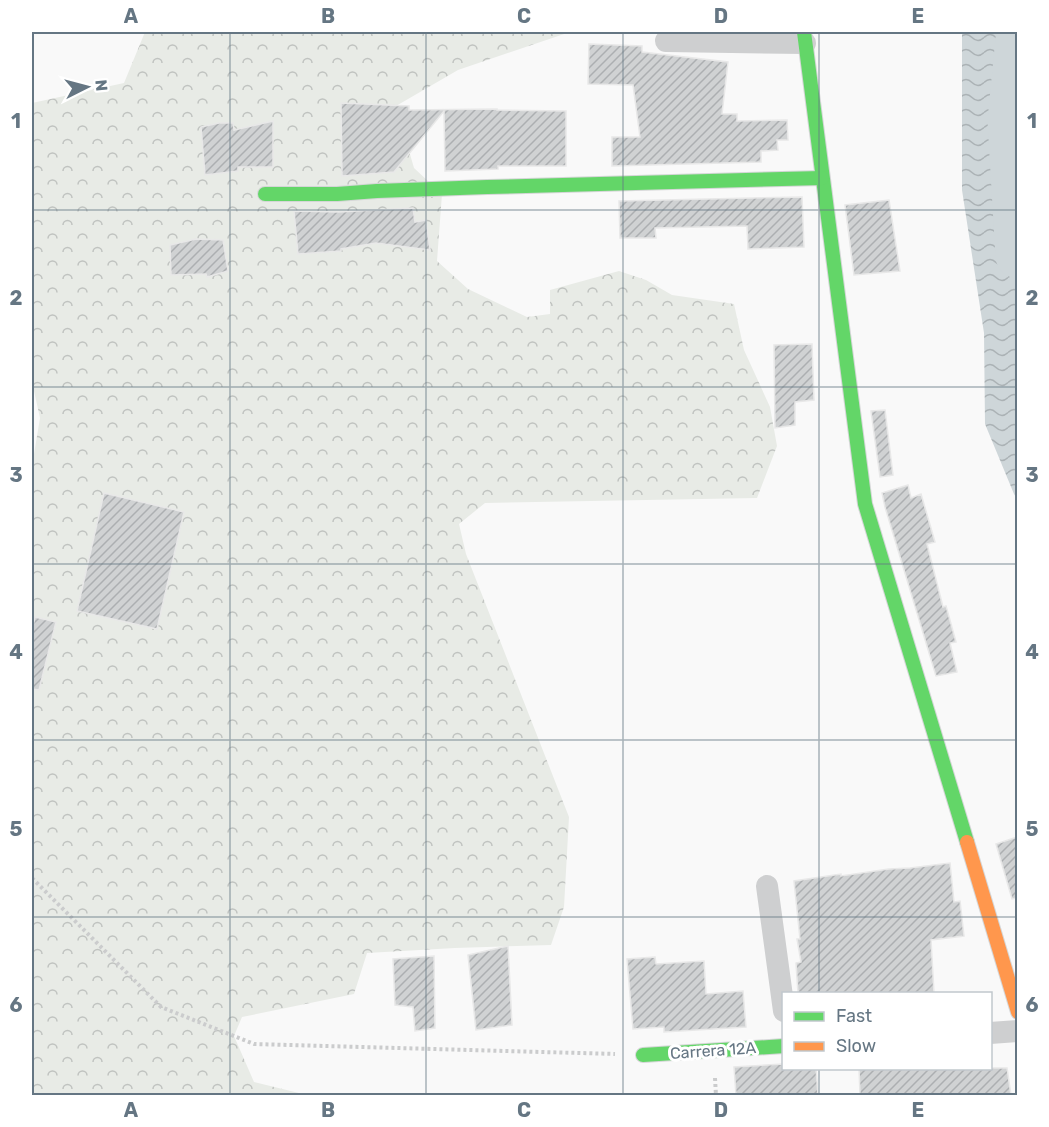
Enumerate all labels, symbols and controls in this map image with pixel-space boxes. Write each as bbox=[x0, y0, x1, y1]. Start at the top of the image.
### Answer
text: A bbox=[124, 4, 139, 28]
text: B bbox=[321, 4, 335, 28]
text: C bbox=[517, 4, 531, 28]
text: D bbox=[714, 4, 728, 28]
text: E bbox=[912, 4, 924, 28]
north arrow bbox=[57, 57, 117, 117]
text: N bbox=[91, 79, 111, 92]
text: 1 bbox=[11, 109, 21, 133]
text: 1 bbox=[1027, 109, 1037, 133]
text: 2 bbox=[10, 286, 23, 310]
text: 2 bbox=[1026, 286, 1039, 310]
text: 3 bbox=[9, 463, 23, 487]
text: 3 bbox=[1025, 463, 1039, 487]
text: 4 bbox=[9, 640, 23, 664]
text: 4 bbox=[1025, 640, 1039, 664]
text: 5 bbox=[10, 817, 23, 841]
text: 5 bbox=[1026, 817, 1039, 841]
legend bbox=[782, 992, 992, 1070]
text: 6 bbox=[9, 993, 23, 1017]
text: 6 bbox=[1025, 993, 1039, 1017]
text: Fast bbox=[836, 1005, 872, 1027]
text: Slow bbox=[836, 1035, 876, 1057]
street label: Carrera 12A bbox=[669, 1038, 757, 1063]
text: A bbox=[124, 1098, 139, 1122]
text: B bbox=[321, 1098, 335, 1122]
text: C bbox=[517, 1098, 531, 1122]
text: D bbox=[714, 1098, 728, 1122]
text: E bbox=[912, 1098, 924, 1122]

